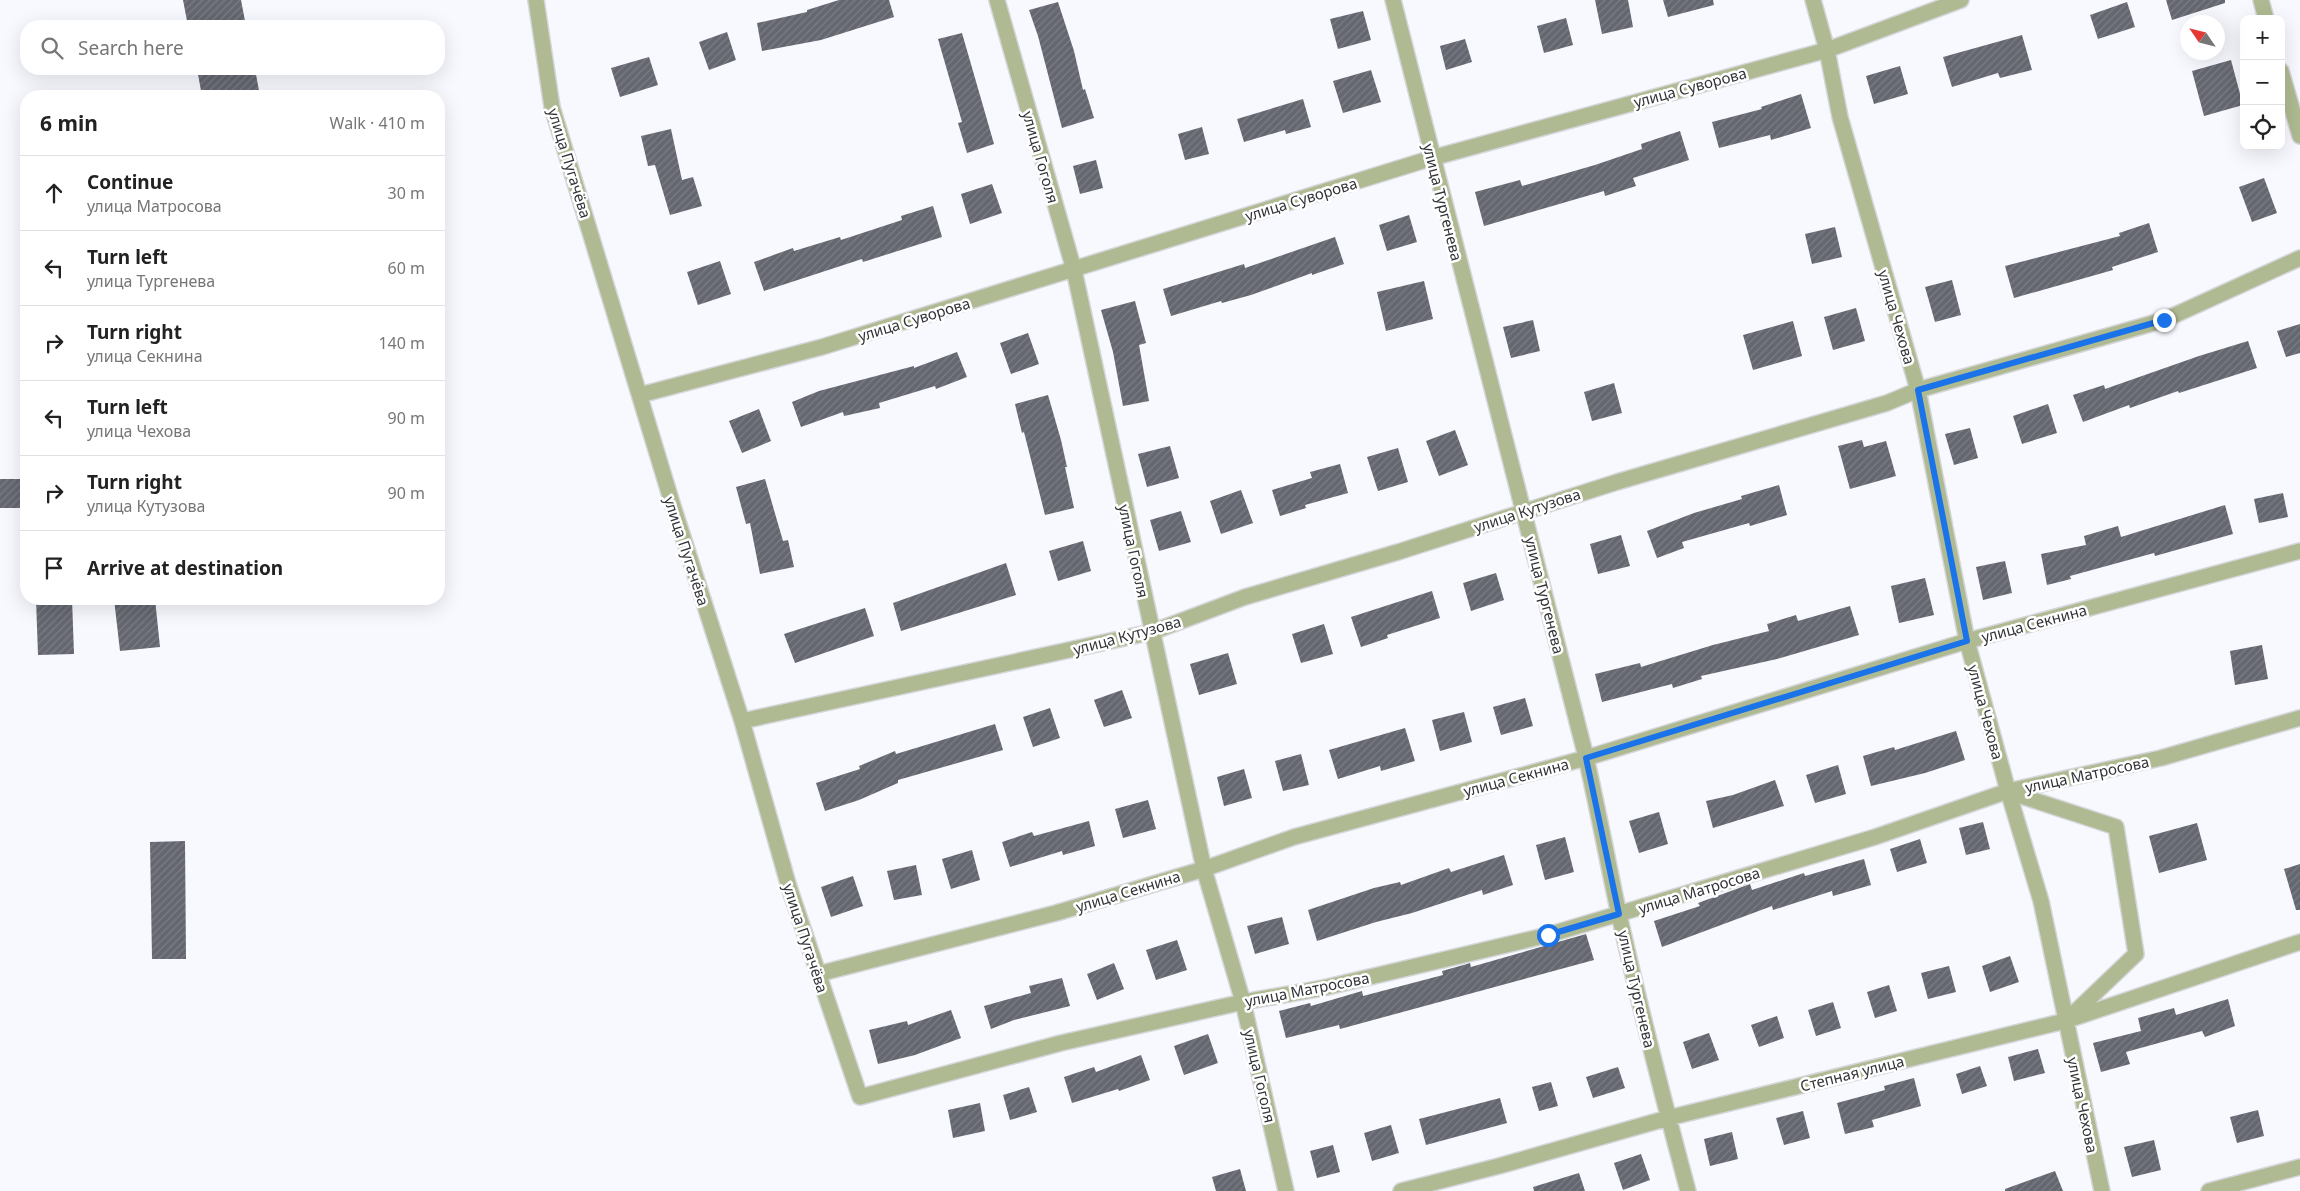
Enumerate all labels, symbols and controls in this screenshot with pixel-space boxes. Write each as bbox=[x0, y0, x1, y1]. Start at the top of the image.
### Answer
north arrow bbox=[2180, 15, 2225, 60]
map controls bbox=[2240, 15, 2285, 150]
button: + bbox=[2240, 15, 2285, 60]
search box bbox=[20, 20, 445, 75]
icon: search bbox=[38, 34, 66, 62]
text: Search here bbox=[78, 35, 184, 61]
button: − bbox=[2240, 60, 2285, 105]
street label: улица Суворова bbox=[1631, 62, 1749, 112]
button: locate bbox=[2240, 105, 2285, 150]
street label: улица Пугачёва bbox=[544, 106, 596, 220]
text: 6 min bbox=[40, 109, 98, 137]
street label: улица Гоголя bbox=[1018, 109, 1064, 205]
text: Walk · 410 m bbox=[330, 112, 425, 134]
street label: улица Тургенева bbox=[1419, 141, 1467, 263]
text: Continue bbox=[87, 169, 173, 195]
street label: улица Суворова bbox=[1243, 172, 1359, 226]
icon: ahead bbox=[40, 179, 68, 207]
text: 30 m bbox=[388, 182, 425, 204]
text: улица Матросова bbox=[87, 195, 222, 217]
text: Turn left bbox=[87, 244, 168, 270]
icon: left bbox=[40, 254, 68, 282]
text: 60 m bbox=[388, 257, 425, 279]
street label: улица Чехова bbox=[1874, 267, 1920, 367]
text: улица Тургенева bbox=[87, 270, 215, 292]
street label: улица Суворова bbox=[856, 292, 972, 346]
route end bbox=[2153, 309, 2176, 332]
text: Turn right bbox=[87, 319, 182, 345]
icon: right bbox=[40, 329, 68, 357]
text: 140 m bbox=[378, 332, 425, 354]
text: улица Секнина bbox=[87, 345, 203, 367]
text: Turn left bbox=[87, 394, 168, 420]
icon: left bbox=[40, 404, 68, 432]
text: 90 m bbox=[388, 407, 425, 429]
text: улица Чехова bbox=[87, 420, 191, 442]
text: Turn right bbox=[87, 469, 182, 495]
icon: right bbox=[40, 479, 68, 507]
text: 90 m bbox=[388, 482, 425, 504]
street label: улица Кутузова bbox=[1471, 483, 1583, 537]
street label: улица Пугачёва bbox=[660, 494, 714, 608]
text: улица Кутузова bbox=[87, 495, 205, 517]
street label: улица Гоголя bbox=[1114, 502, 1154, 600]
street label: улица Тургенева bbox=[1521, 534, 1569, 656]
icon: arrive bbox=[40, 554, 68, 582]
text: Arrive at destination bbox=[87, 555, 283, 581]
street label: улица Секнина bbox=[1979, 599, 2089, 647]
street label: улица Кутузова bbox=[1071, 611, 1183, 659]
street label: улица Чехова bbox=[1964, 662, 2008, 762]
street label: улица Матросова bbox=[2023, 751, 2151, 797]
street label: улица Секнина bbox=[1461, 753, 1571, 801]
street label: улица Матросова bbox=[1636, 862, 1762, 918]
street label: улица Секнина bbox=[1073, 866, 1183, 916]
street label: улица Пугачёва bbox=[779, 881, 833, 995]
route start bbox=[1537, 924, 1560, 947]
street label: улица Тургенева bbox=[1614, 928, 1660, 1050]
street label: улица Матросова bbox=[1243, 967, 1371, 1011]
street label: улица Гоголя bbox=[1240, 1027, 1280, 1125]
street label: Степная улица bbox=[1798, 1050, 1906, 1096]
street label: улица Чехова bbox=[2063, 1055, 2103, 1155]

